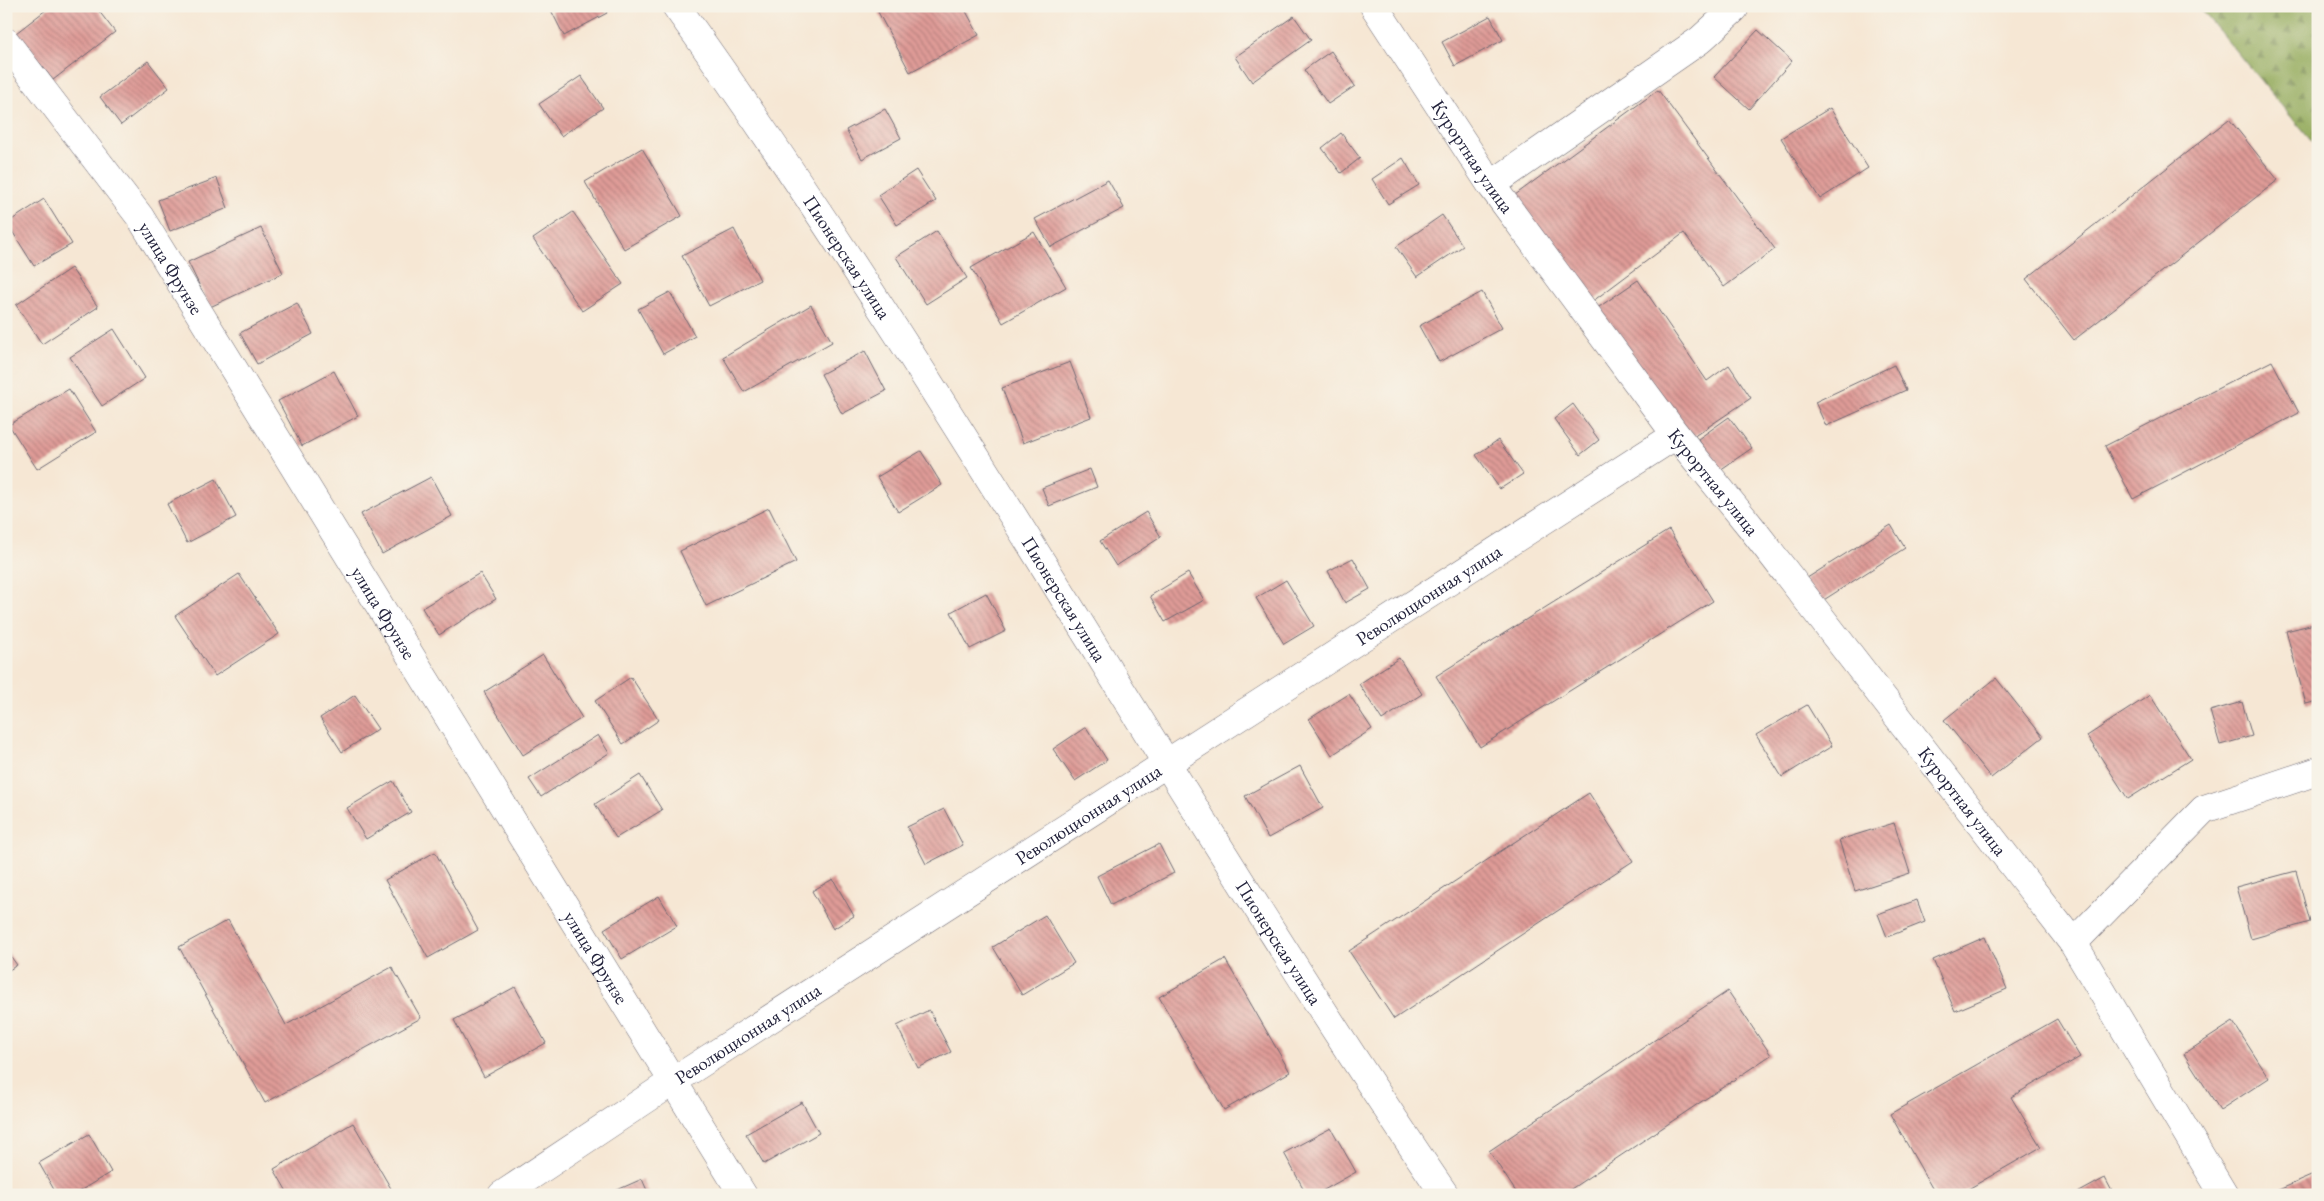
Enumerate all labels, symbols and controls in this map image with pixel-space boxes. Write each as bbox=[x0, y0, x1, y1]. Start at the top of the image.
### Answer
street label: Курортная улица bbox=[1426, 95, 1520, 219]
street label: Пионерская улица bbox=[797, 191, 897, 324]
street label: улица Фрунзе bbox=[133, 217, 209, 319]
street label: Курортная улица bbox=[1662, 423, 1765, 541]
street label: Пионерская улица bbox=[1016, 532, 1113, 667]
street label: Революционная улица bbox=[1351, 538, 1507, 651]
street label: улица Фрунзе bbox=[345, 561, 422, 664]
street label: Курортная улица bbox=[1913, 742, 2013, 861]
street label: Революционная улица bbox=[1010, 758, 1166, 871]
street label: Пионерская улица bbox=[1230, 876, 1328, 1010]
street label: улица Фрунзе bbox=[558, 906, 634, 1009]
street label: Революционная улица bbox=[670, 977, 826, 1090]

